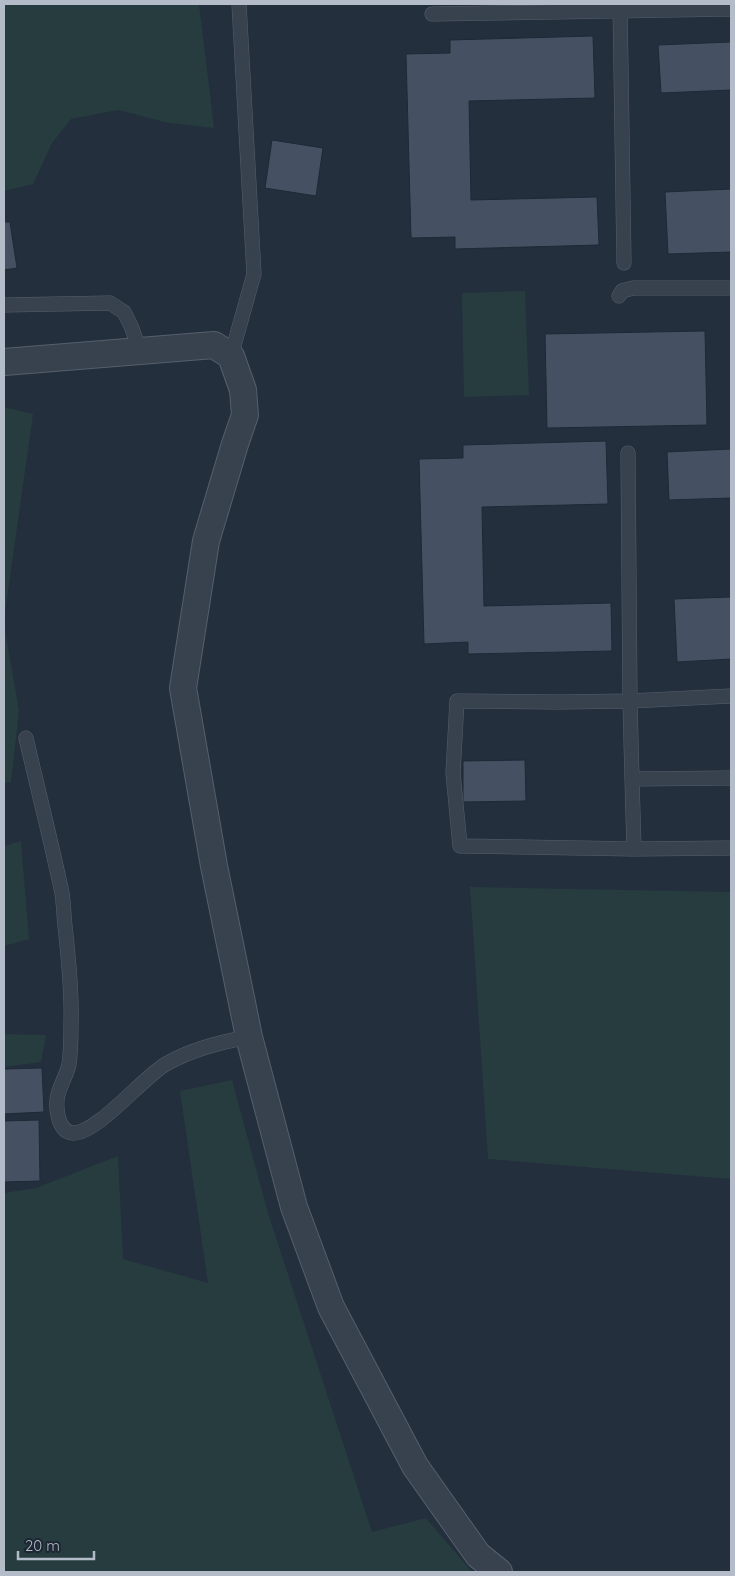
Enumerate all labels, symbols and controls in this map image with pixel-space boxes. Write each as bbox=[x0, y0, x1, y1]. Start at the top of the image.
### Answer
scale bar bbox=[18, 1528, 94, 1560]
text: 20 m bbox=[25, 1536, 60, 1555]

